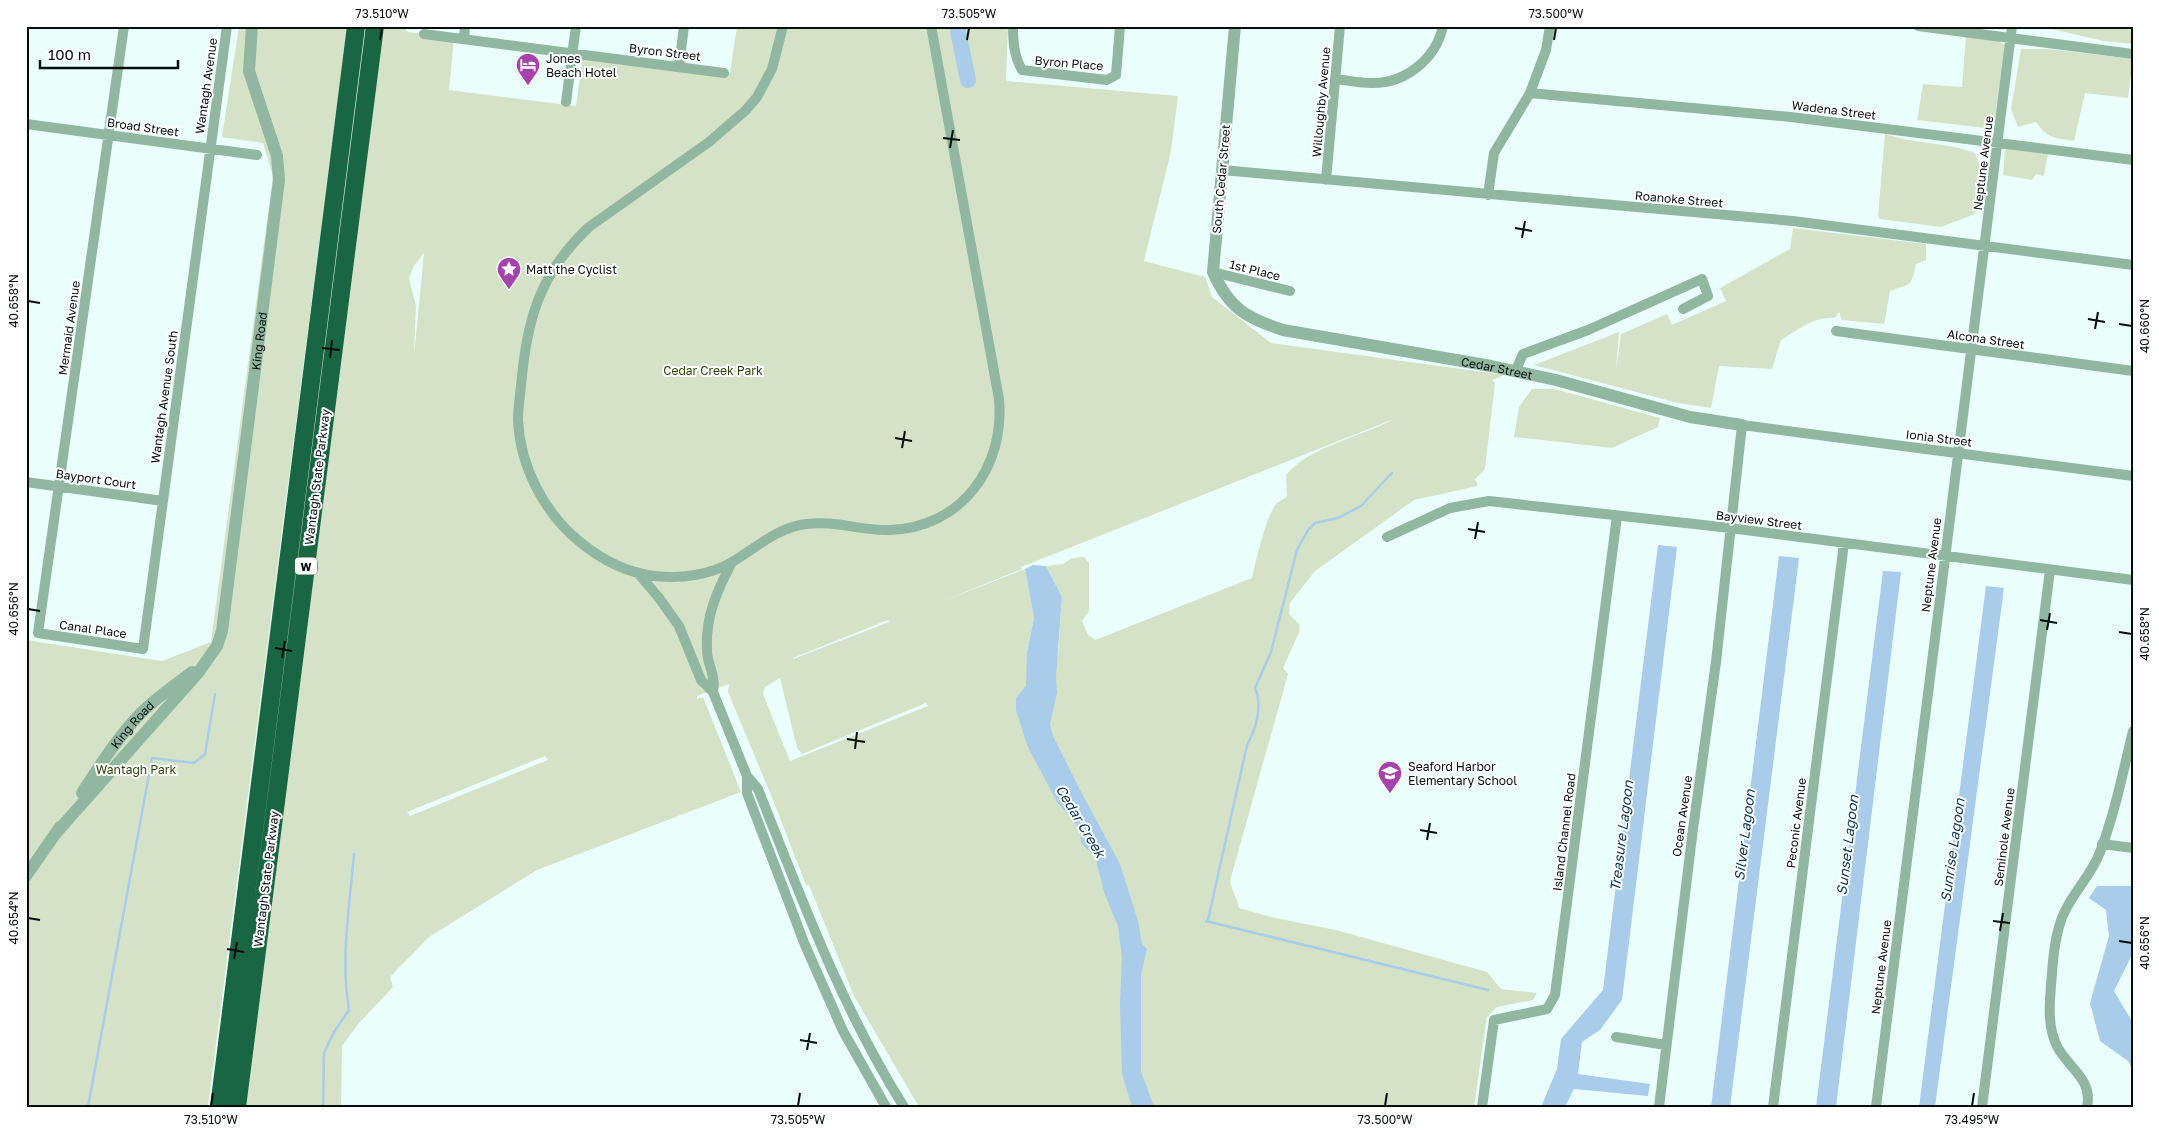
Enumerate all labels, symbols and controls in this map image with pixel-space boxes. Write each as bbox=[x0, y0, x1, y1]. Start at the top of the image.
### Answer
text: 73.510°W bbox=[355, 6, 409, 21]
text: 73.505°W bbox=[942, 6, 997, 21]
text: 73.500°W bbox=[1528, 6, 1584, 21]
street label: Wantagh Avenue bbox=[192, 37, 220, 135]
scale bar bbox=[40, 38, 178, 70]
street label: Byron Street bbox=[628, 40, 702, 64]
text: 100 m bbox=[48, 45, 91, 63]
street label: Willoughby Avenue bbox=[1309, 46, 1333, 158]
place label: Jones Beach Hotel bbox=[546, 51, 617, 80]
hotel icon: Jones Beach Hotel bbox=[515, 52, 541, 86]
street label: Byron Place bbox=[1034, 53, 1104, 73]
street label: Wadena Street bbox=[1791, 97, 1877, 123]
street label: Broad Street bbox=[106, 115, 180, 139]
street label: Neptune Avenue bbox=[1970, 115, 1996, 211]
street label: South Cedar Street bbox=[1209, 123, 1233, 234]
street label: Roanoke Street bbox=[1634, 188, 1724, 210]
place icon: Matt the Cyclist bbox=[496, 256, 522, 290]
street label: 1st Place bbox=[1228, 256, 1282, 284]
place label: Matt the Cyclist bbox=[526, 262, 617, 277]
text: 40.658°N bbox=[6, 274, 21, 328]
street label: Mermaid Avenue bbox=[55, 280, 83, 376]
text: 40.660°N bbox=[2137, 299, 2152, 353]
street label: King Road bbox=[248, 311, 270, 371]
street label: Alcona Street bbox=[1946, 326, 2026, 352]
street label: Wantagh Avenue South bbox=[147, 330, 181, 464]
street label: Cedar Street bbox=[1460, 353, 1534, 382]
park label: Cedar Creek Park bbox=[663, 363, 763, 378]
street label: Wantagh State Parkway bbox=[301, 408, 333, 546]
street label: Ionia Street bbox=[1905, 426, 1973, 450]
street label: Bayport Court bbox=[55, 466, 137, 492]
street label: Bayview Street bbox=[1715, 507, 1803, 533]
street label: Neptune Avenue bbox=[1918, 517, 1944, 613]
road number: W bbox=[295, 558, 317, 574]
text: 40.656°N bbox=[6, 582, 21, 636]
text: 40.658°N bbox=[2137, 607, 2152, 661]
street label: Canal Place bbox=[58, 617, 128, 641]
street label: King Road bbox=[107, 697, 157, 751]
place label: Seaford Harbor Elementary School bbox=[1408, 759, 1517, 788]
school or university icon: Seaford Harbor Elementary School bbox=[1377, 760, 1403, 794]
park label: Wantagh Park bbox=[96, 762, 176, 777]
street label: Island Channel Road bbox=[1549, 772, 1579, 892]
street label: Ocean Avenue bbox=[1669, 774, 1695, 858]
street label: Peconic Avenue bbox=[1783, 777, 1809, 869]
water label: Treasure Lagoon bbox=[1606, 778, 1636, 892]
water label: Cedar Creek bbox=[1053, 781, 1111, 862]
water label: Silver Lagoon bbox=[1730, 787, 1758, 881]
street label: Seminole Avenue bbox=[1991, 787, 2017, 887]
water label: Sunset Lagoon bbox=[1832, 793, 1862, 896]
water label: Sunrise Lagoon bbox=[1936, 796, 1968, 903]
street label: Wantagh State Parkway bbox=[250, 810, 282, 948]
text: 40.654°N bbox=[6, 891, 21, 945]
text: 40.656°N bbox=[2137, 916, 2152, 970]
street label: Neptune Avenue bbox=[1868, 919, 1894, 1015]
text: 73.510°W bbox=[184, 1112, 238, 1127]
text: 73.505°W bbox=[771, 1112, 826, 1127]
text: 73.500°W bbox=[1357, 1112, 1413, 1127]
text: 73.495°W bbox=[1945, 1112, 2000, 1127]

